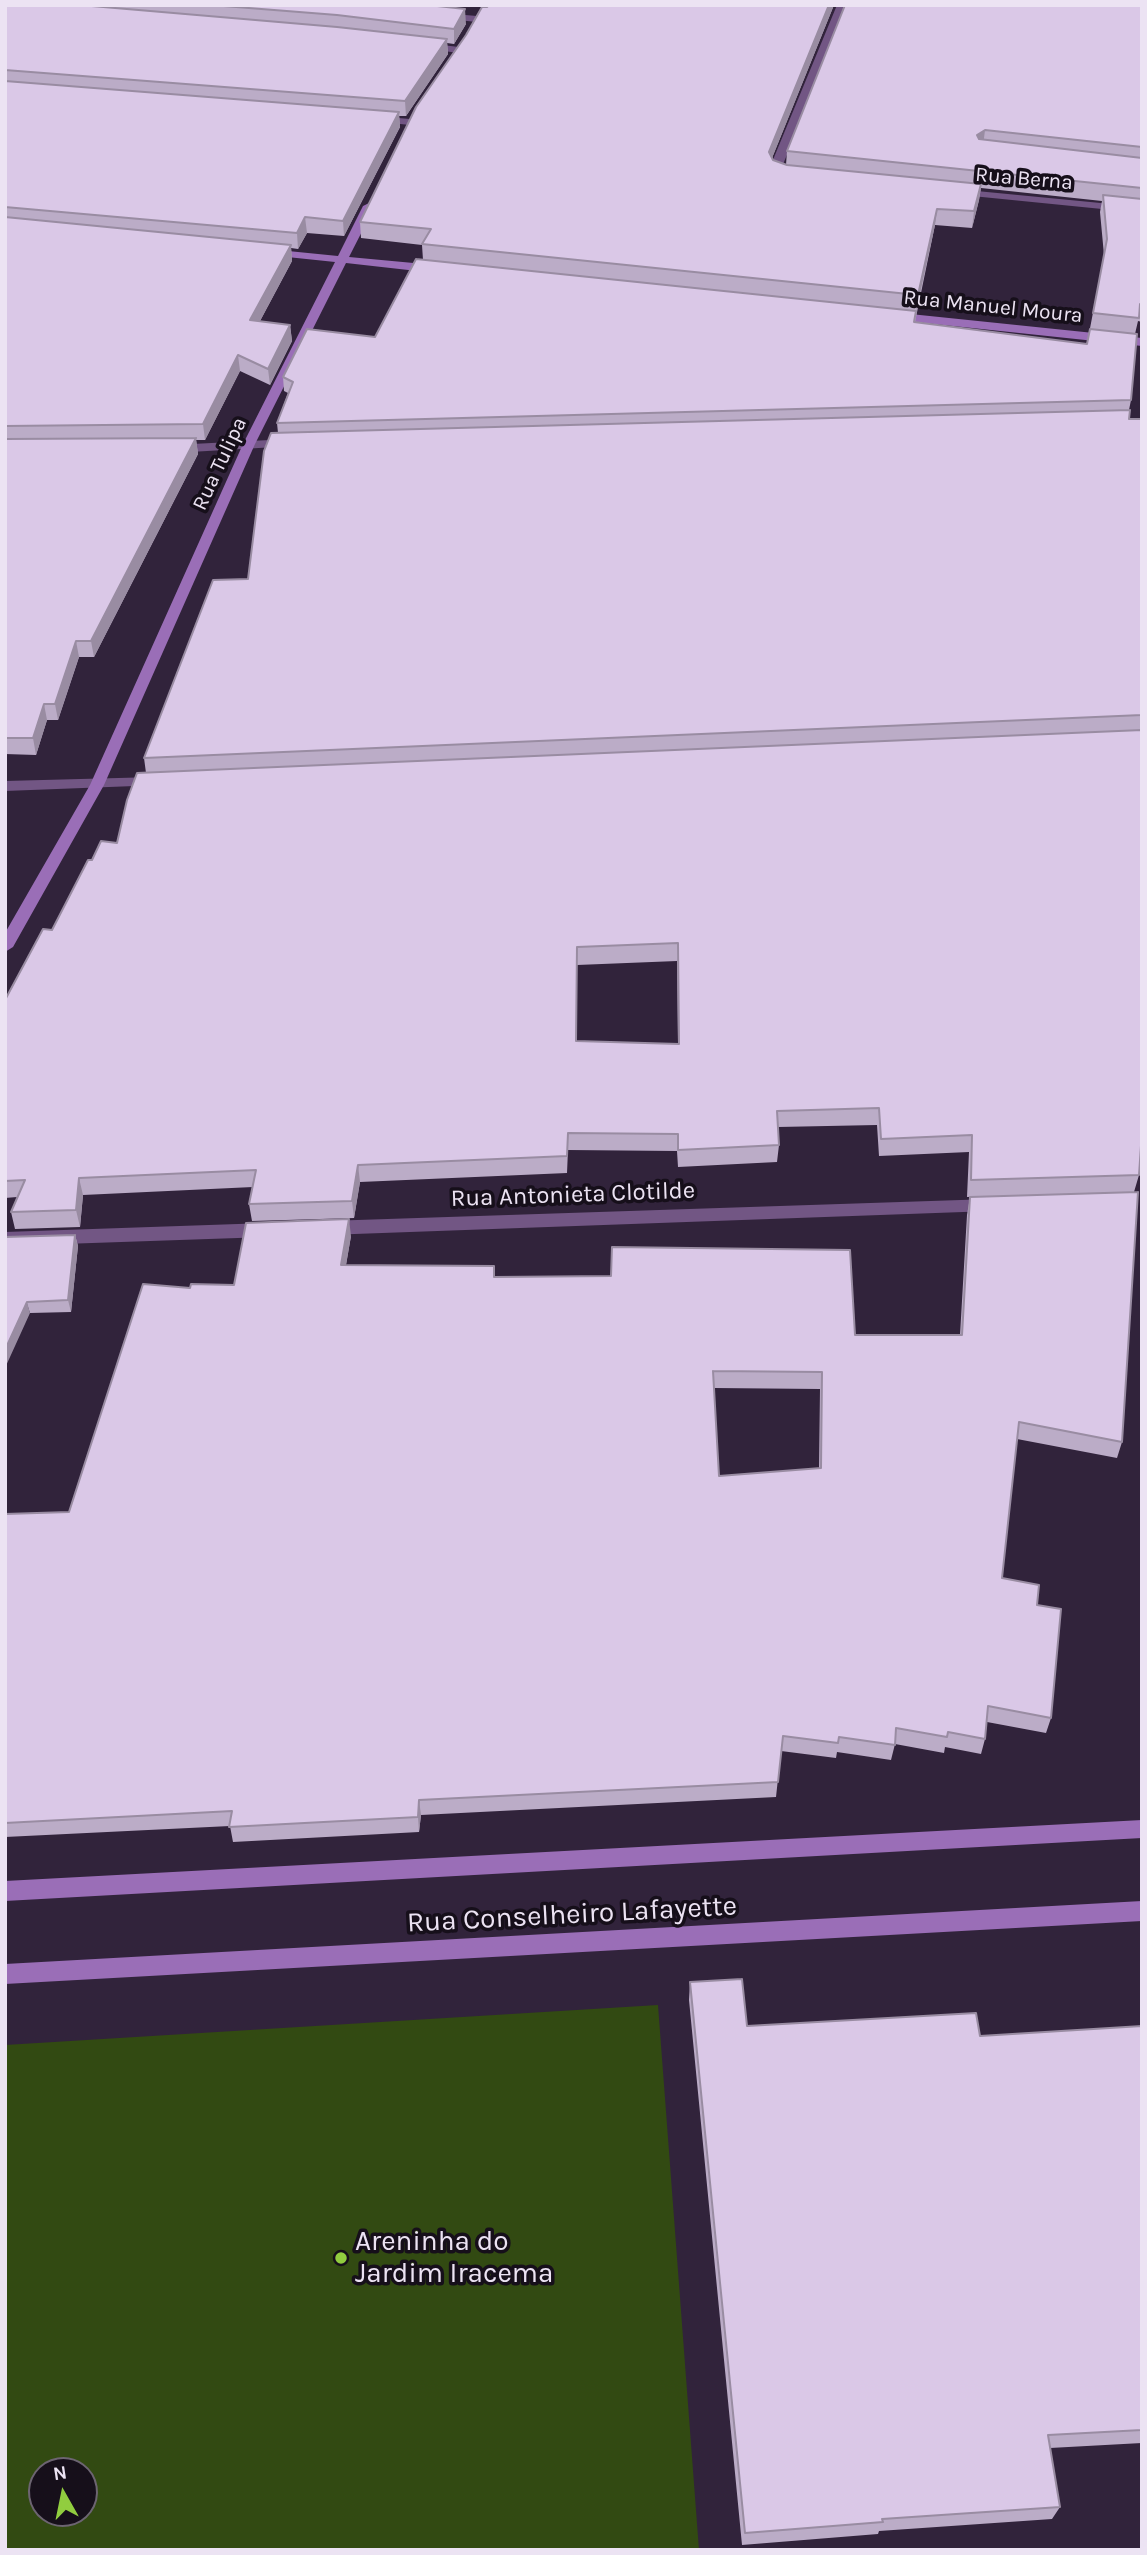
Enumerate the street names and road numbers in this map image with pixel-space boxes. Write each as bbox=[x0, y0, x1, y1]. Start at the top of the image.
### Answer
street label: Rua Berna bbox=[974, 162, 1074, 196]
street label: Rua Manuel Moura bbox=[902, 285, 1084, 329]
street label: Rua Tulipa bbox=[187, 413, 253, 515]
street label: Rua Antonieta Clotilde bbox=[450, 1176, 696, 1214]
street label: Rua Conselheiro Lafayette bbox=[406, 1890, 738, 1940]

